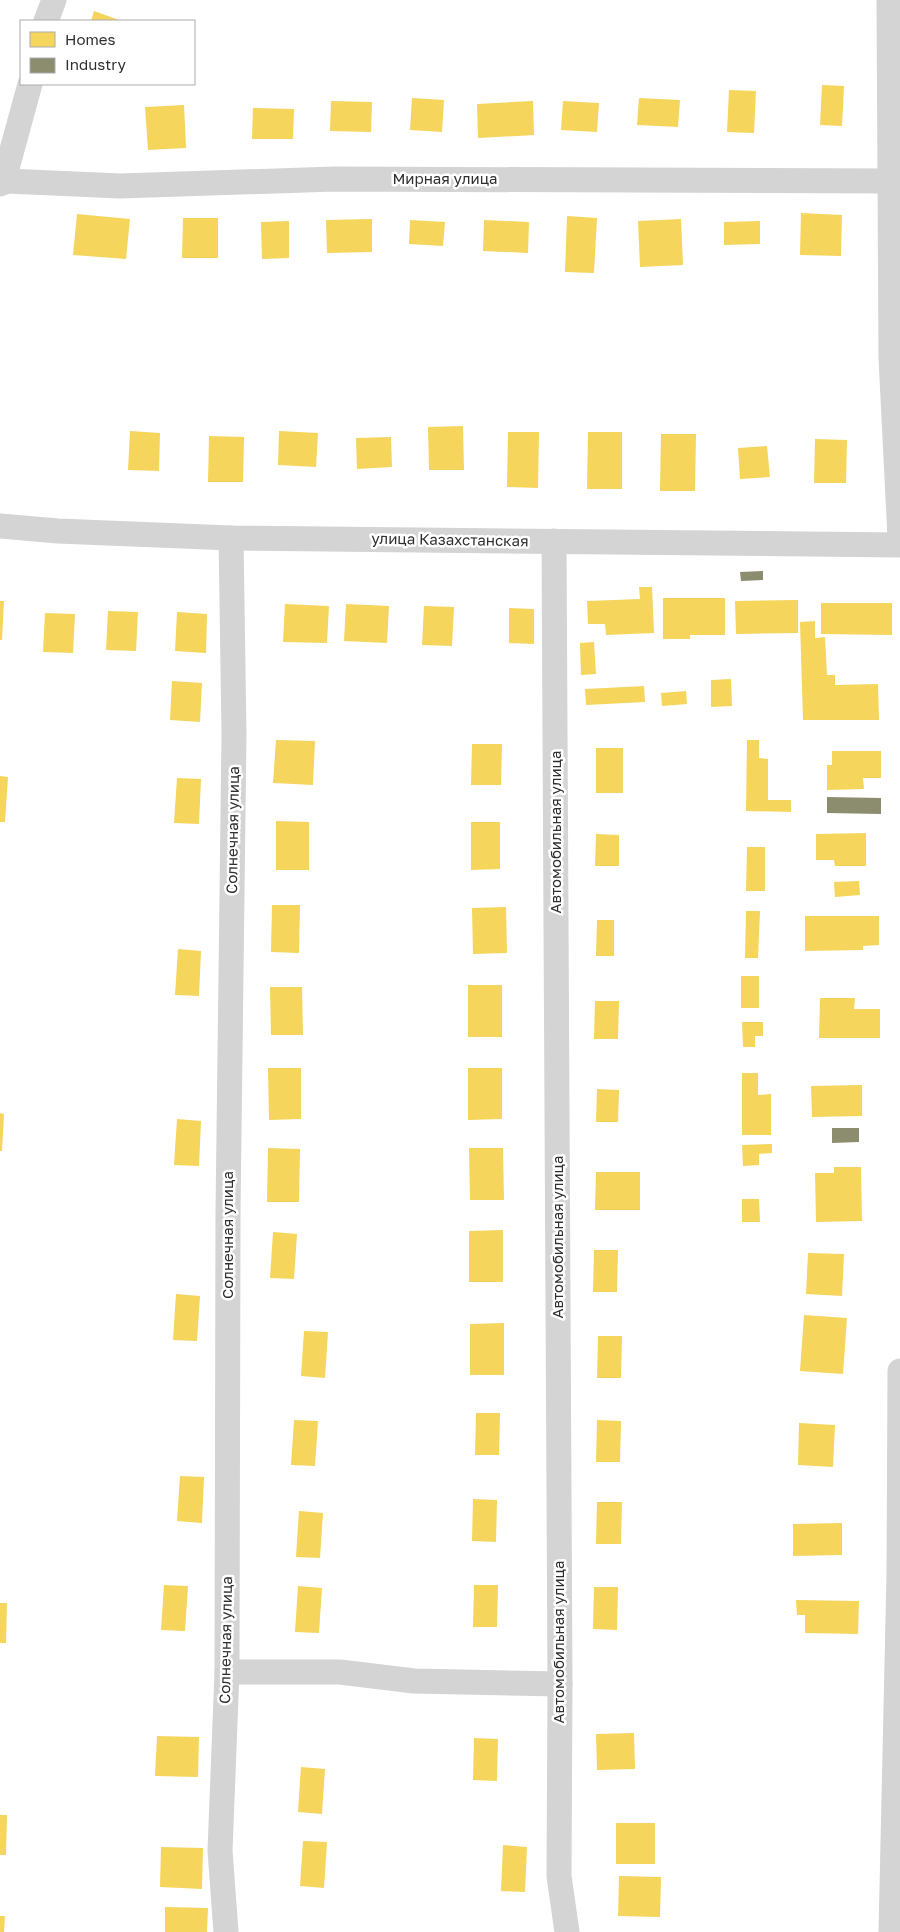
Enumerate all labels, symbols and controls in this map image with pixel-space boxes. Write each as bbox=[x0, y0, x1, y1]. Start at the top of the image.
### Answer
legend bbox=[20, 20, 195, 85]
text: Homes bbox=[65, 30, 115, 48]
text: Industry bbox=[65, 55, 126, 73]
street label: Мирная улица bbox=[392, 169, 498, 187]
street label: улица Казахстанская bbox=[371, 529, 529, 549]
street label: Автомобильная улица bbox=[546, 751, 564, 913]
street label: Солнечная улица bbox=[222, 766, 242, 894]
street label: Автомобильная улица bbox=[548, 1156, 566, 1318]
street label: Солнечная улица bbox=[218, 1171, 236, 1299]
street label: Автомобильная улица bbox=[549, 1561, 567, 1723]
street label: Солнечная улица bbox=[215, 1576, 235, 1704]

